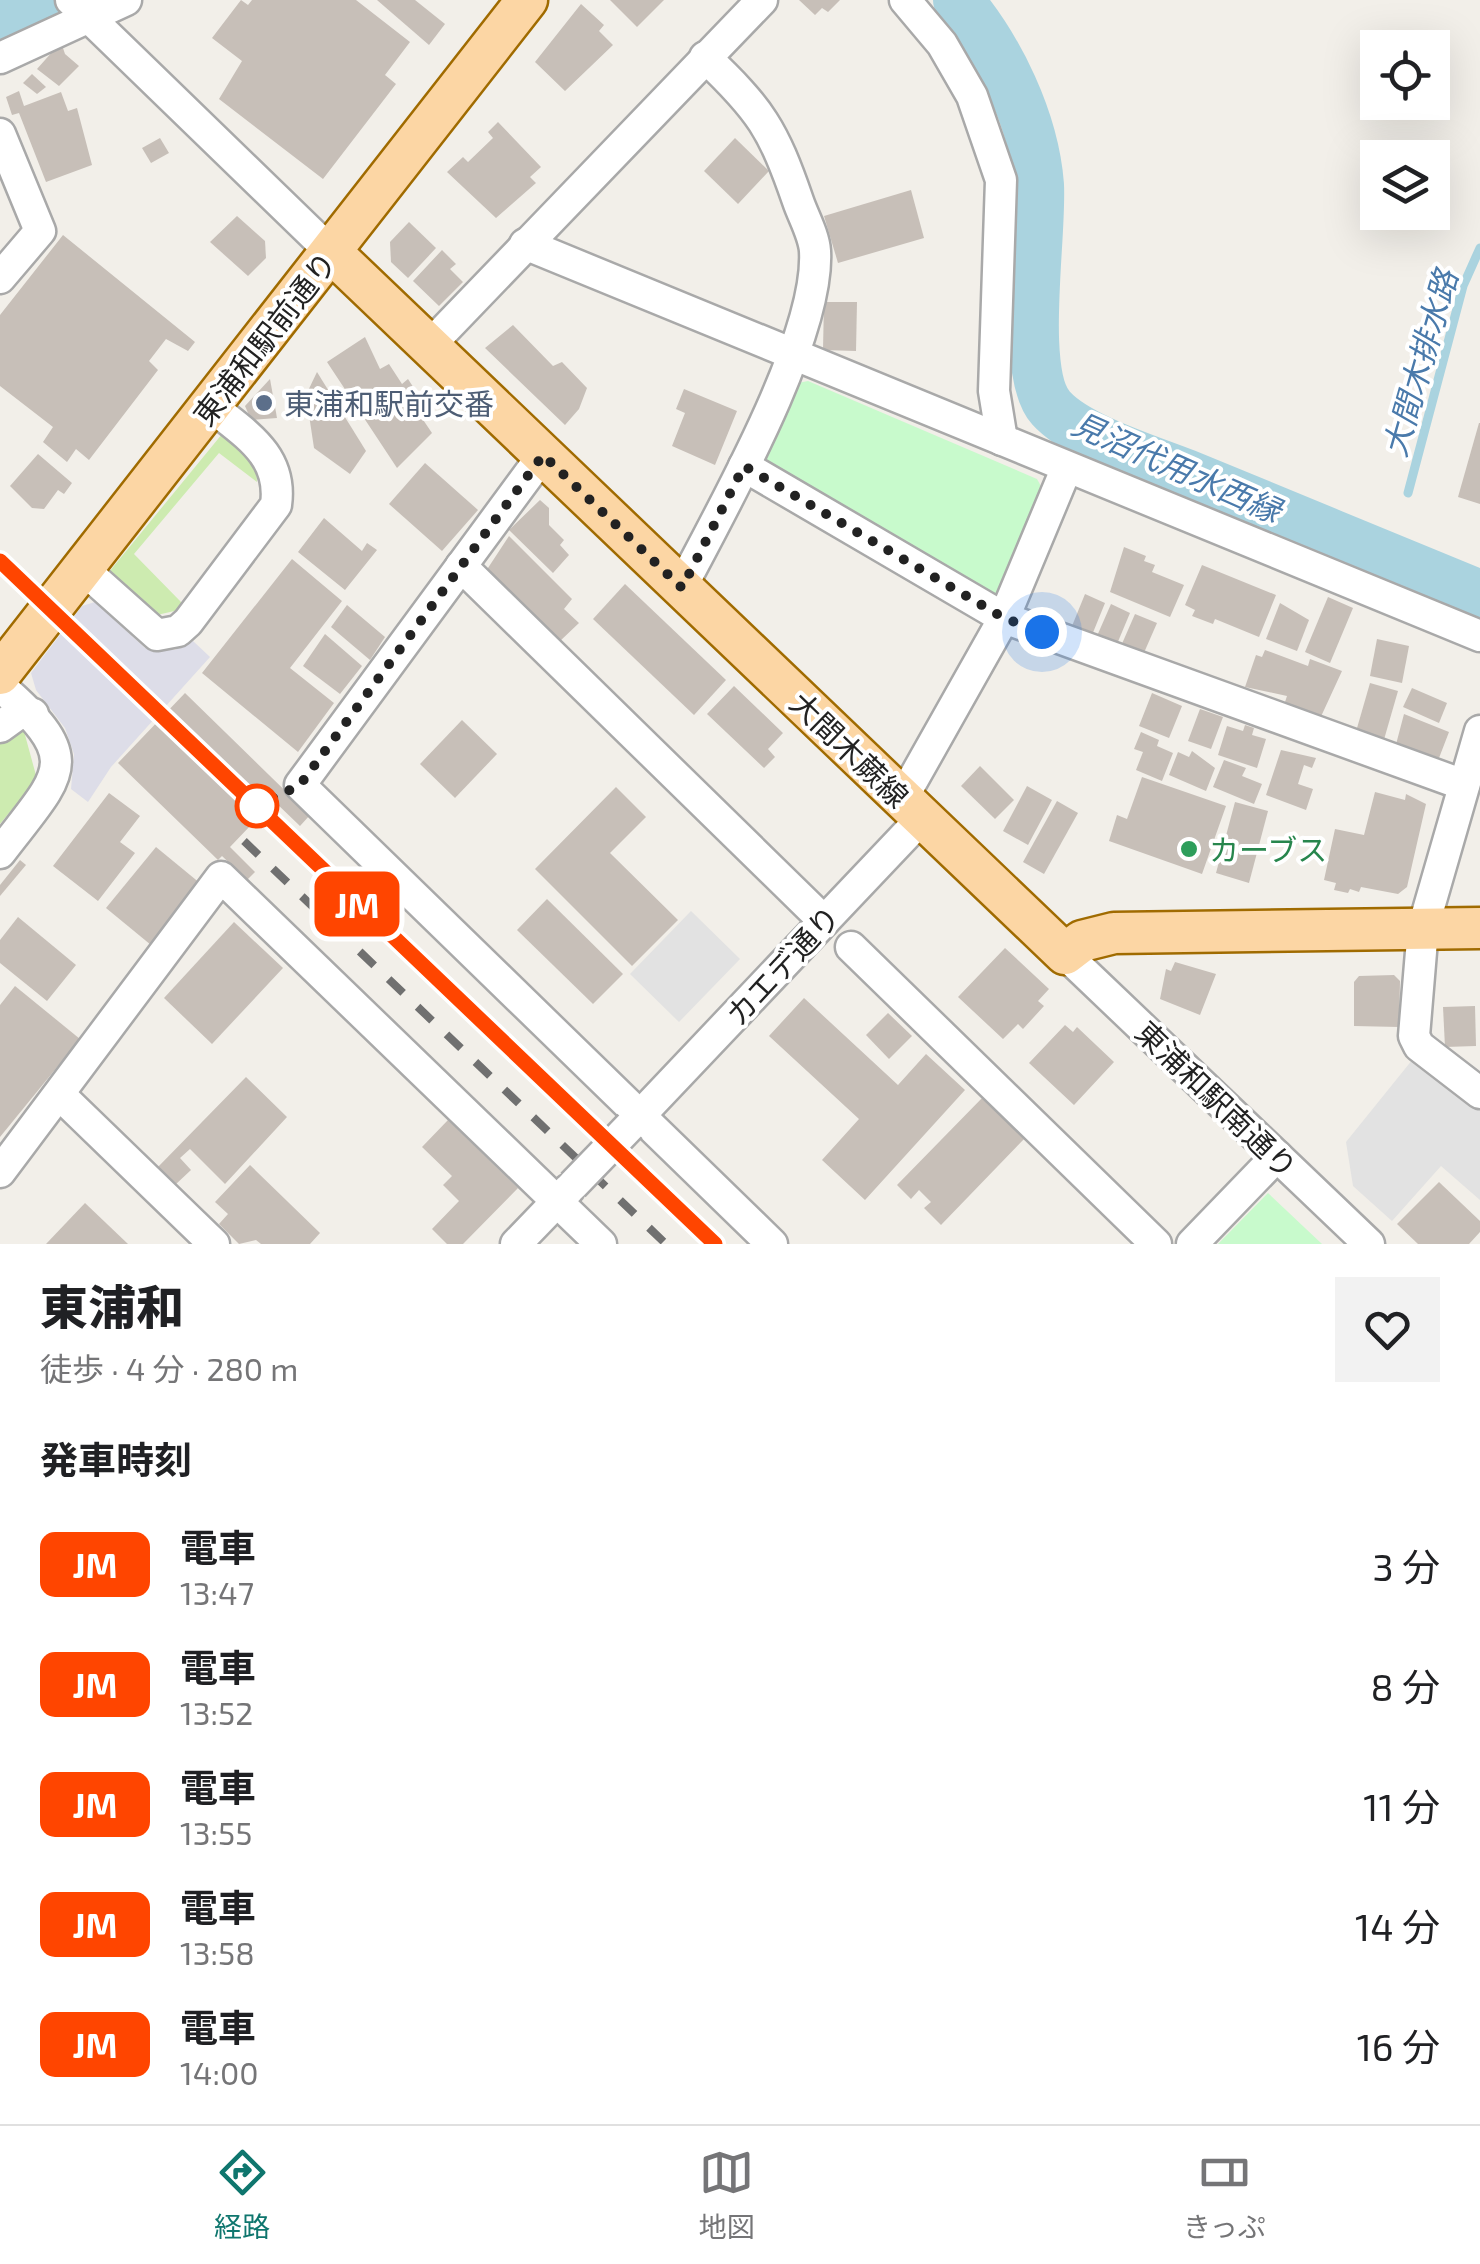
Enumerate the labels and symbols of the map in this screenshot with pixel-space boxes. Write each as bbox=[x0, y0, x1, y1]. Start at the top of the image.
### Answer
street label: 東浦和駅前通り bbox=[185, 244, 343, 432]
water label: 大間木排水路 bbox=[1374, 263, 1465, 461]
place label: 東浦和駅前交番 bbox=[284, 385, 494, 421]
marker: 東浦和駅前交番 bbox=[253, 392, 275, 414]
water label: 見沼代用水西縁 bbox=[1067, 403, 1290, 530]
your location bbox=[1017, 607, 1067, 657]
street label: 大間木蕨線 bbox=[784, 684, 916, 814]
unlabelled marker bbox=[236, 785, 278, 827]
place label: カーブス bbox=[1209, 831, 1327, 867]
marker: カーブス bbox=[1178, 838, 1200, 860]
line badge: JM bbox=[312, 872, 402, 936]
street label: カエデ通り bbox=[718, 898, 846, 1032]
street label: 東浦和駅南通り bbox=[1129, 1013, 1305, 1185]

